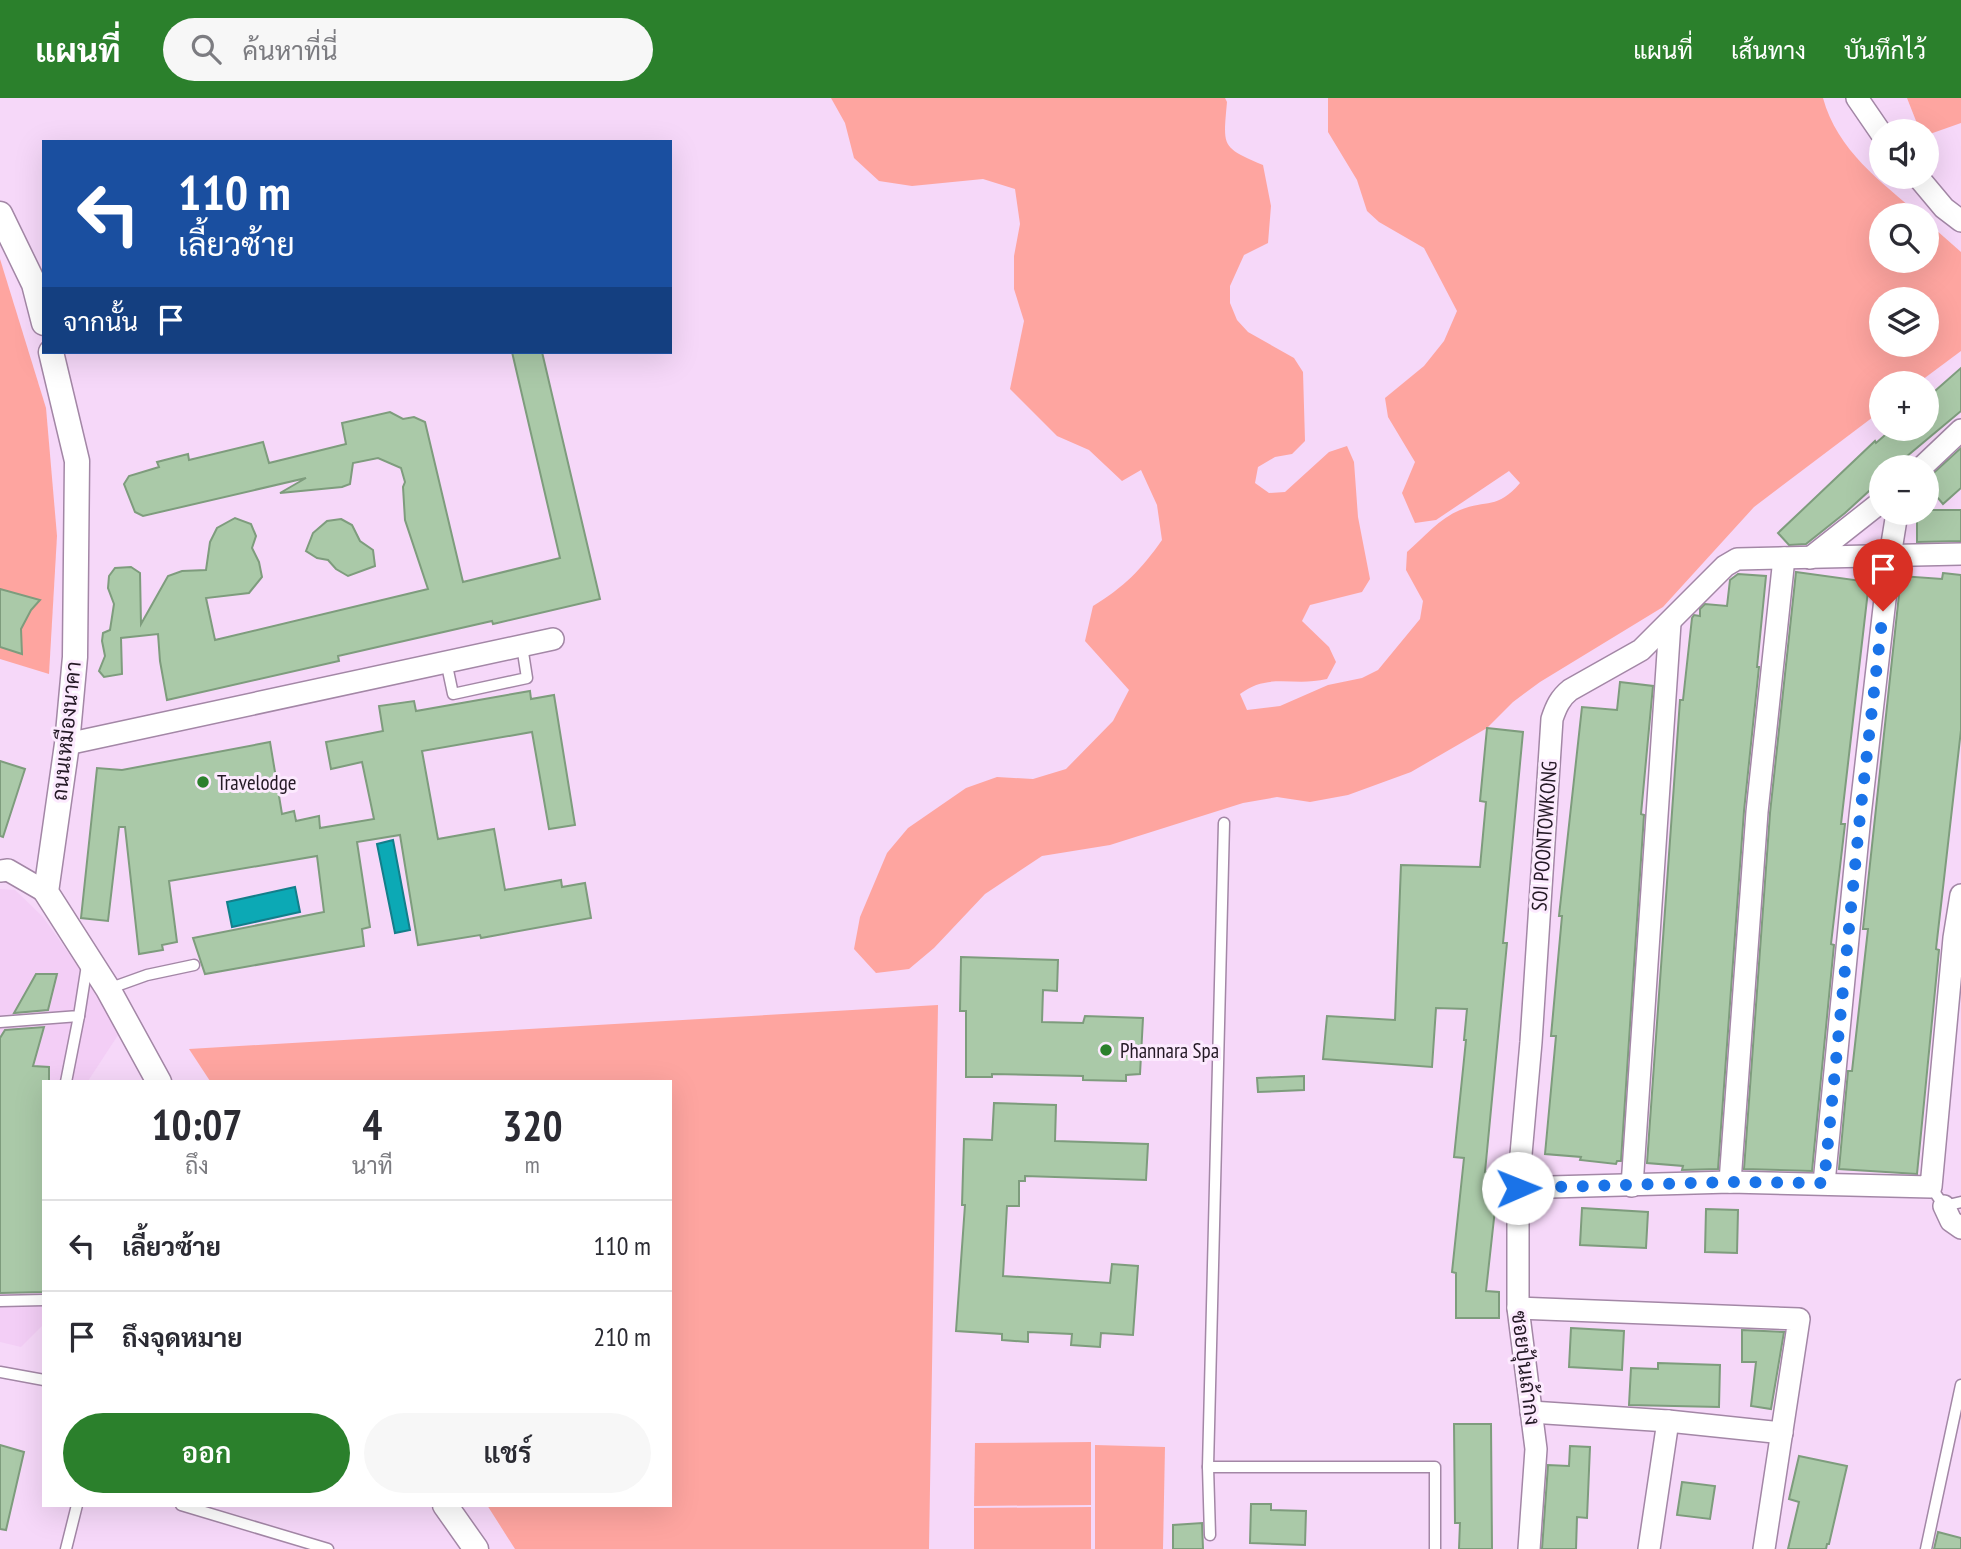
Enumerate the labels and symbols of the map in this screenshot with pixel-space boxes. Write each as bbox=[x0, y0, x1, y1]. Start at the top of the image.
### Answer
pin bbox=[1853, 539, 1913, 611]
street label: ถนนเหมืองนาคา bbox=[45, 660, 87, 802]
street label: SOI POONTOWKONG bbox=[1525, 760, 1563, 912]
place label: Travelodge bbox=[217, 769, 296, 796]
marker: Travelodge bbox=[195, 774, 211, 790]
place label: Phannara Spa bbox=[1120, 1037, 1219, 1064]
marker: Phannara Spa bbox=[1098, 1042, 1114, 1058]
position arrow bbox=[1481, 1151, 1555, 1225]
street label: ซอยปุ้นเถ้ากง bbox=[1505, 1309, 1546, 1427]

